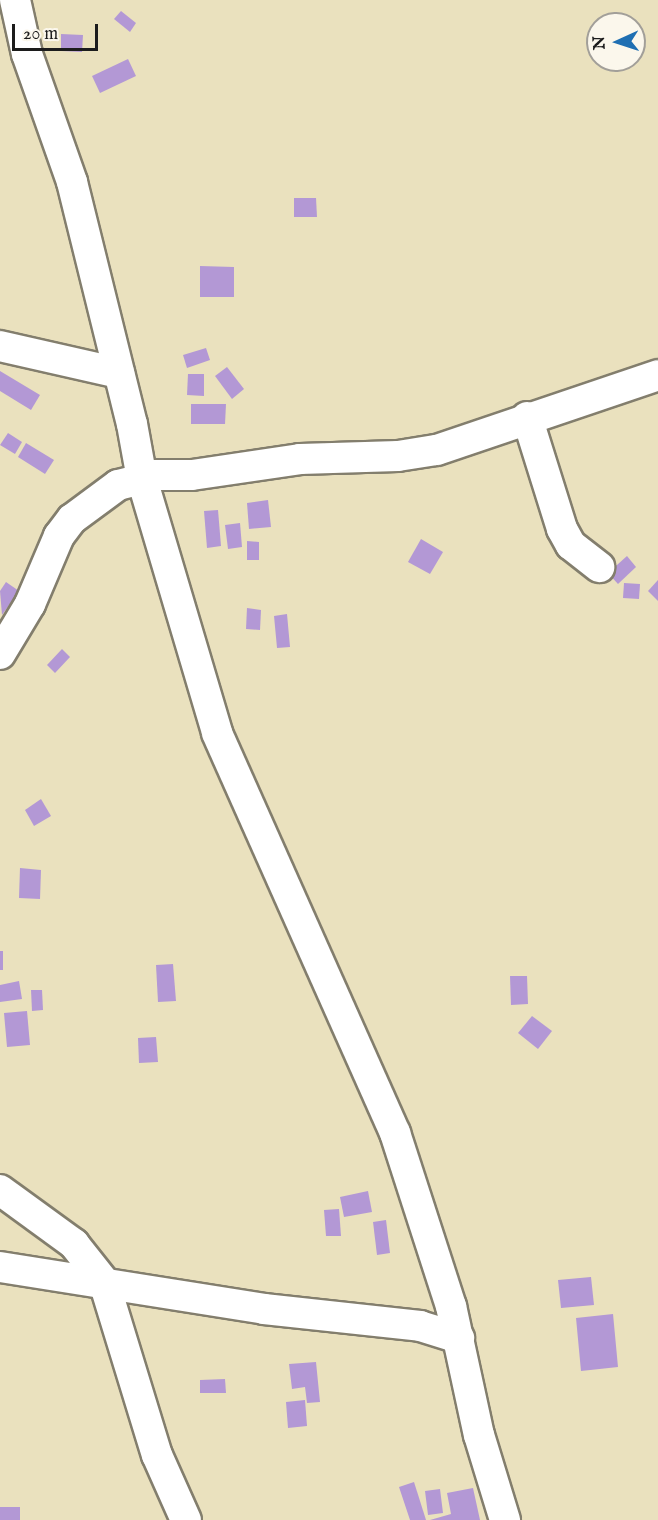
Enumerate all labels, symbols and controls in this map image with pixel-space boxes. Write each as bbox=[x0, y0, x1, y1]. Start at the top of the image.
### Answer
scale bar bbox=[15, 12, 100, 50]
north arrow bbox=[586, 12, 646, 72]
text: 20 m bbox=[23, 23, 58, 46]
text: N bbox=[590, 35, 610, 50]

